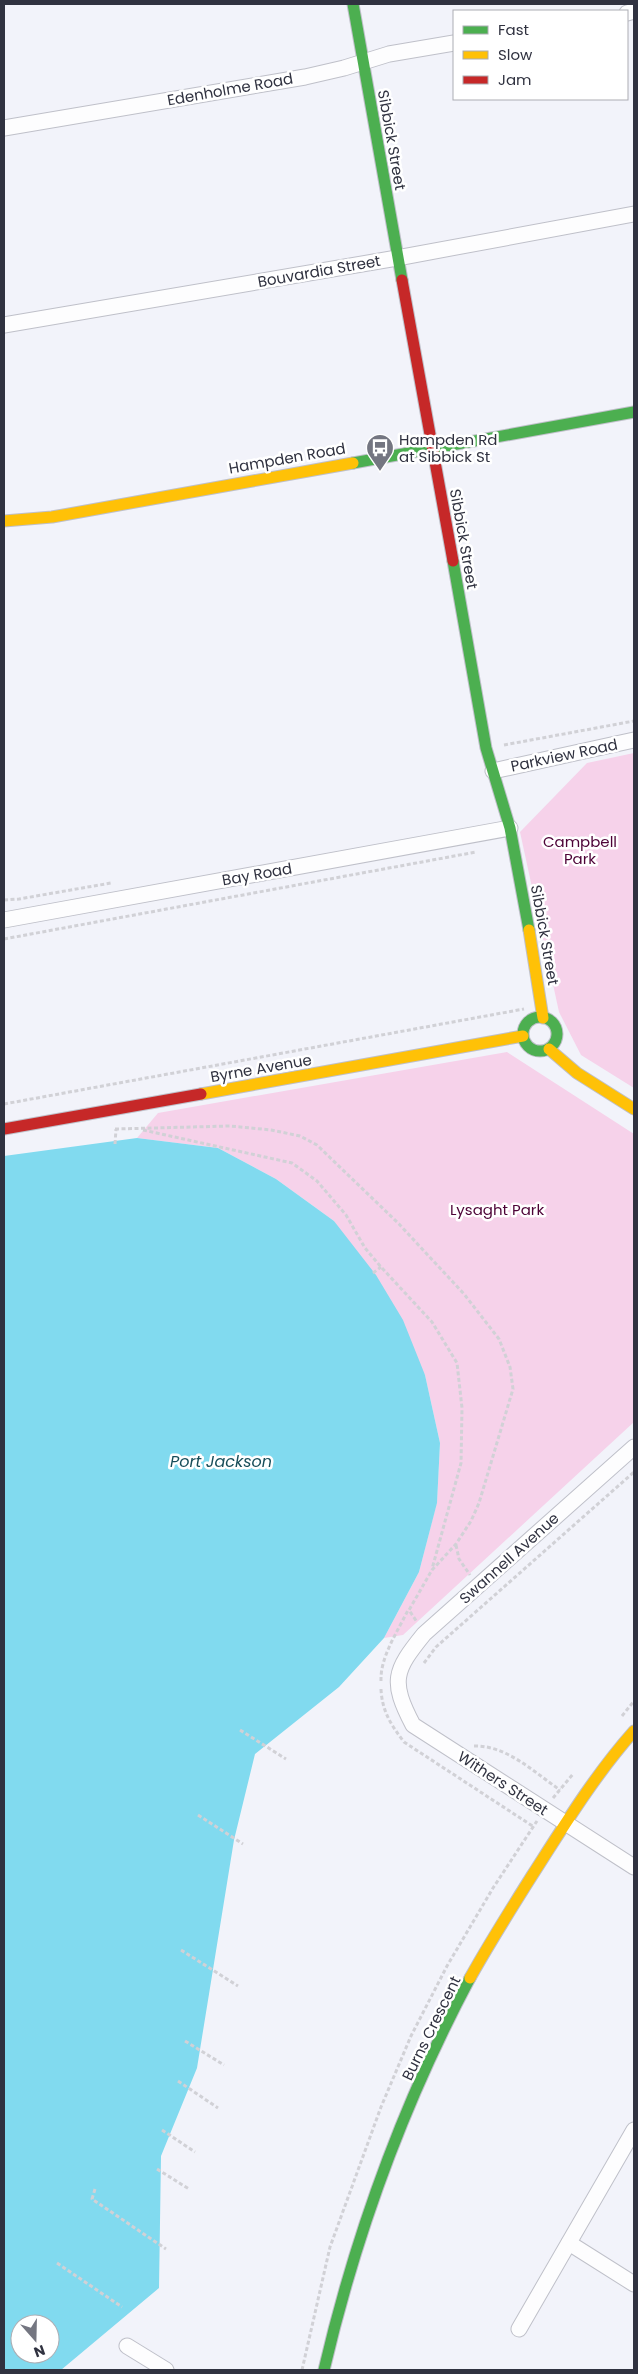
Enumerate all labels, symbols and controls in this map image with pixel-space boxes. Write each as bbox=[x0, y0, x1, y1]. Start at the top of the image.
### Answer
legend bbox=[453, 10, 628, 100]
text: Fast bbox=[498, 19, 529, 40]
text: Slow bbox=[498, 44, 533, 65]
street label: Edenholme Road bbox=[165, 68, 295, 110]
text: Jam bbox=[498, 69, 532, 90]
street label: Sibbick Street bbox=[373, 88, 411, 192]
street label: Bouvardia Street bbox=[256, 250, 382, 292]
place label: Hampden Rd at Sibbick St bbox=[399, 429, 497, 467]
bus stop icon: Hampden Rd at Sibbick St bbox=[365, 433, 395, 472]
street label: Hampden Road bbox=[227, 437, 347, 479]
street label: Sibbick Street bbox=[445, 487, 483, 591]
street label: Parkview Road bbox=[509, 733, 619, 777]
park label: Campbell Park bbox=[543, 831, 617, 869]
street label: Bay Road bbox=[220, 858, 294, 890]
street label: Sibbick Street bbox=[526, 883, 564, 987]
street label: Byrne Avenue bbox=[209, 1049, 313, 1087]
park label: Lysaght Park bbox=[450, 1199, 544, 1220]
water label: Port Jackson bbox=[170, 1450, 272, 1473]
street label: Swannell Avenue bbox=[455, 1508, 563, 1608]
street label: Withers Street bbox=[454, 1746, 552, 1820]
street label: Burns Crescent bbox=[397, 1972, 465, 2084]
north arrow bbox=[10, 2314, 60, 2364]
text: N bbox=[31, 2340, 48, 2362]

